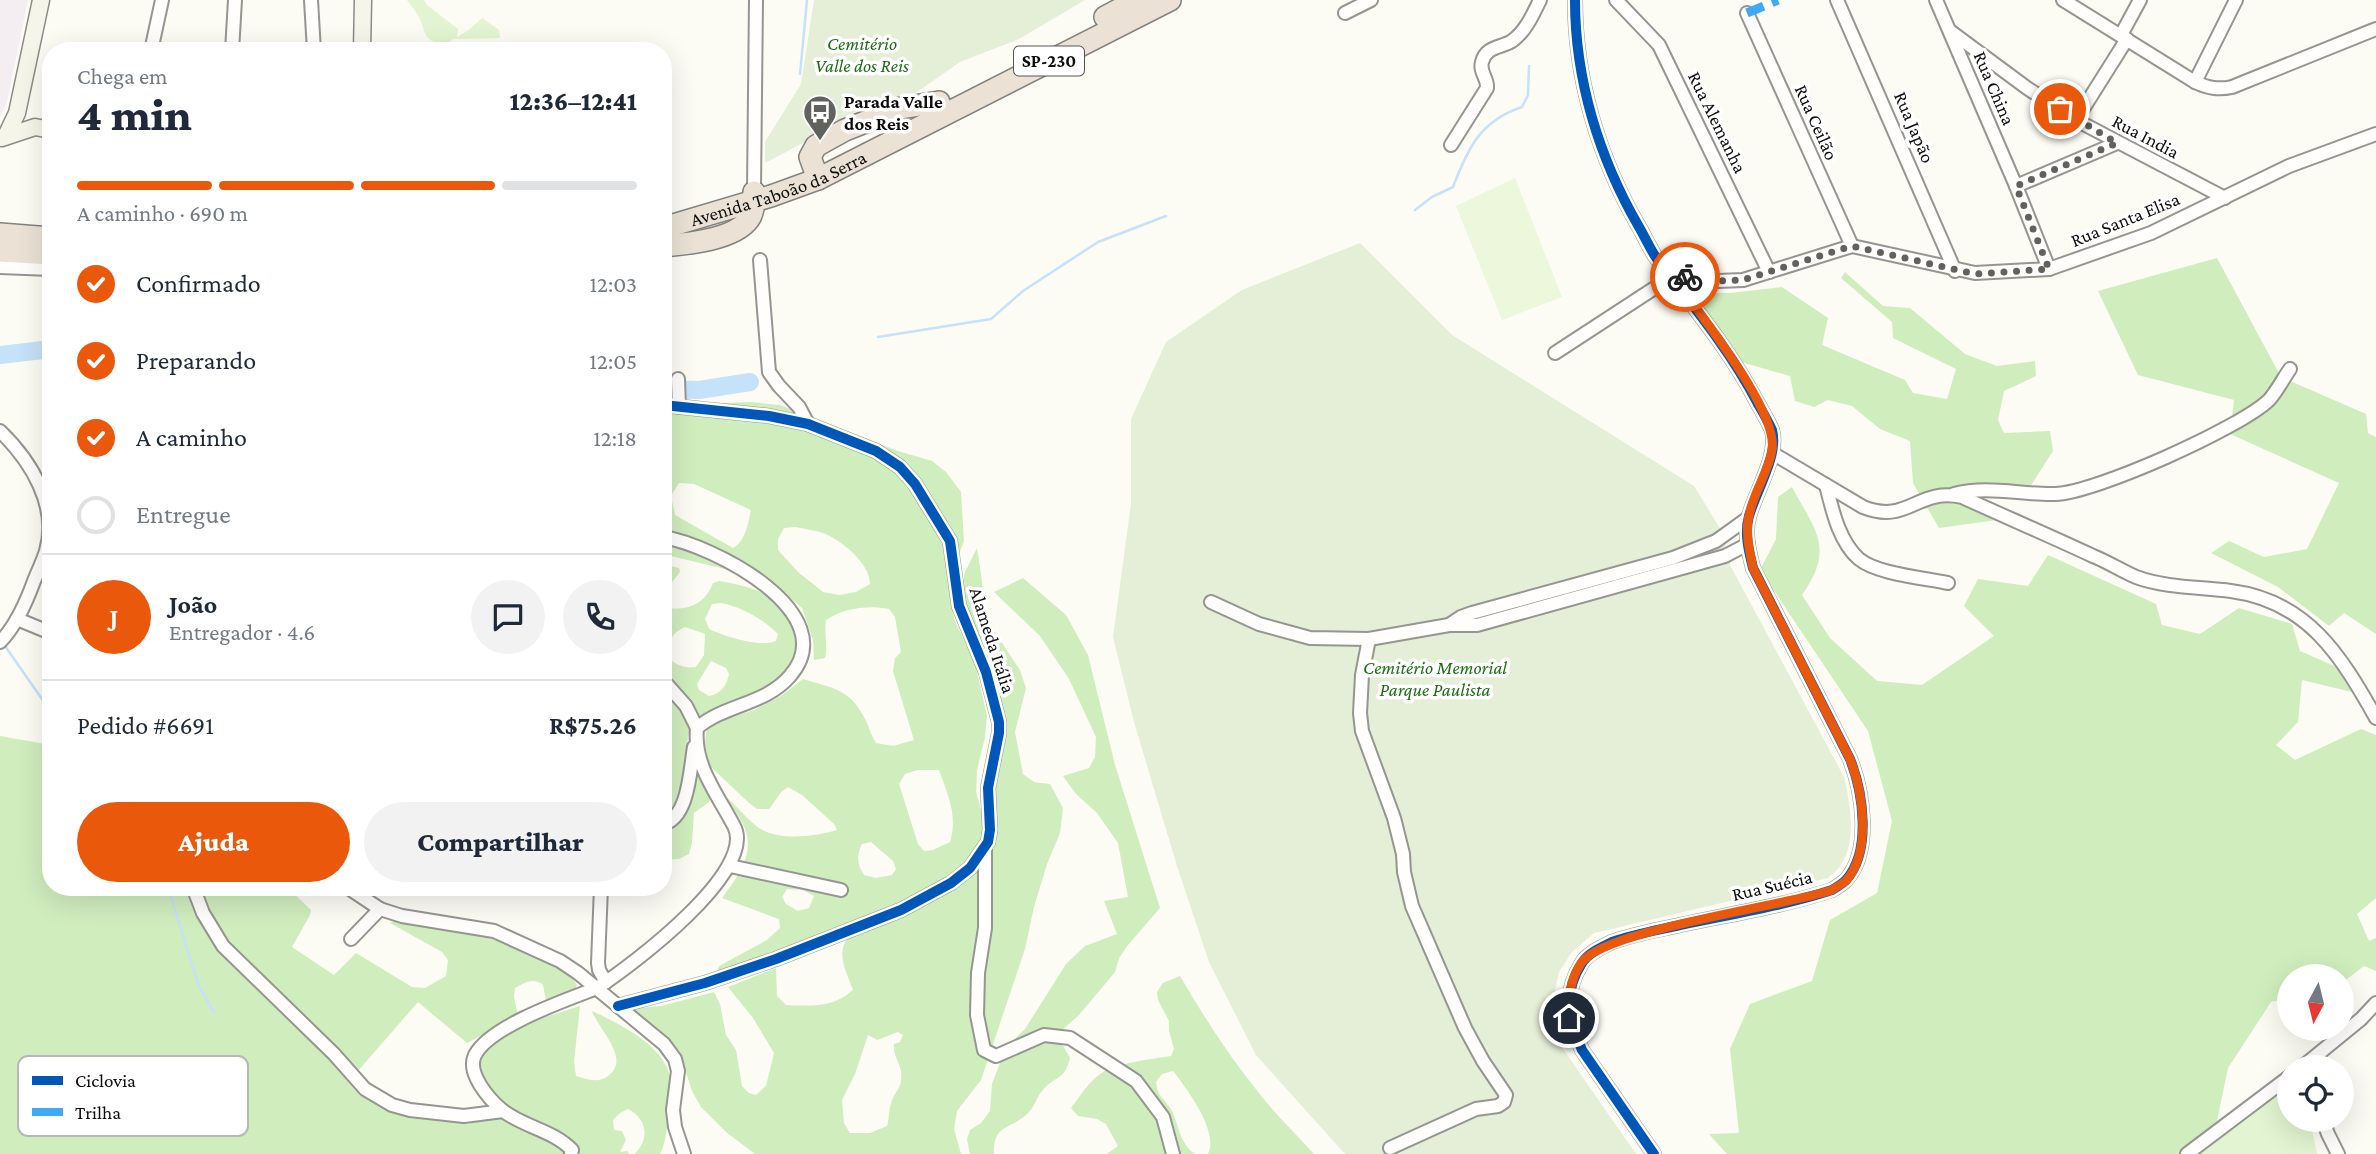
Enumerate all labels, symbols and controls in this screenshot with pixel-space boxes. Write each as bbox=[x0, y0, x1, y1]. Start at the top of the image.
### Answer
park label: Cemitério Valle dos Reis bbox=[815, 33, 909, 76]
road number: SP-230 bbox=[1014, 46, 1084, 76]
street label: Rua China bbox=[1970, 48, 2020, 128]
text: Chega em bbox=[77, 63, 168, 89]
street label: Rua Alemanha bbox=[1684, 68, 1751, 177]
pin bbox=[2030, 79, 2090, 139]
street label: Rua Ceilão bbox=[1791, 81, 1842, 163]
text: 12:36–12:41 bbox=[509, 87, 637, 116]
street label: Rua Japão bbox=[1890, 88, 1939, 166]
text: 4 min bbox=[77, 89, 192, 140]
icon: bag bbox=[2041, 90, 2079, 128]
place label: Parada Valle dos Reis bbox=[844, 91, 943, 134]
bus stop icon: Parada Valle dos Reis bbox=[801, 93, 839, 142]
street label: Rua India bbox=[2109, 110, 2183, 163]
street label: Avenida Taboão da Serra bbox=[688, 146, 870, 230]
street label: Rua Santa Elisa bbox=[2068, 188, 2183, 251]
text: A caminho · 690 m bbox=[77, 200, 248, 226]
courier bbox=[1650, 242, 1720, 312]
icon: bike bbox=[1666, 258, 1704, 296]
icon: check bbox=[77, 265, 115, 303]
text: Confirmado bbox=[136, 269, 261, 298]
text: 12:03 bbox=[589, 271, 637, 297]
icon: check bbox=[77, 342, 115, 380]
text: Preparando bbox=[136, 346, 256, 375]
text: 12:05 bbox=[589, 348, 637, 374]
icon: check bbox=[77, 419, 115, 457]
text: A caminho bbox=[136, 423, 247, 452]
text: 12:18 bbox=[593, 425, 637, 451]
text: Entregue bbox=[136, 500, 231, 529]
button: chat bbox=[471, 580, 545, 654]
button: phone bbox=[563, 580, 637, 654]
street label: Alameda Itália bbox=[966, 585, 1020, 696]
text: João bbox=[169, 590, 217, 619]
text: J bbox=[110, 603, 118, 632]
text: Entregador · 4.6 bbox=[169, 619, 315, 645]
park label: Cemitério Memorial Parque Paulista bbox=[1363, 657, 1507, 700]
text: Pedido #6691 bbox=[77, 711, 214, 740]
text: R$75.26 bbox=[549, 711, 637, 740]
button: Ajuda bbox=[77, 802, 350, 882]
button: Compartilhar bbox=[364, 802, 637, 882]
street label: Rua Suécia bbox=[1730, 866, 1814, 905]
north arrow bbox=[2277, 964, 2354, 1041]
map controls bbox=[2277, 964, 2354, 1132]
pin bbox=[1539, 988, 1599, 1048]
icon: home bbox=[1550, 999, 1588, 1037]
button: locate bbox=[2277, 1055, 2354, 1132]
legend bbox=[18, 1056, 248, 1136]
text: Ciclovia bbox=[75, 1070, 136, 1091]
text: Trilha bbox=[75, 1102, 121, 1123]

